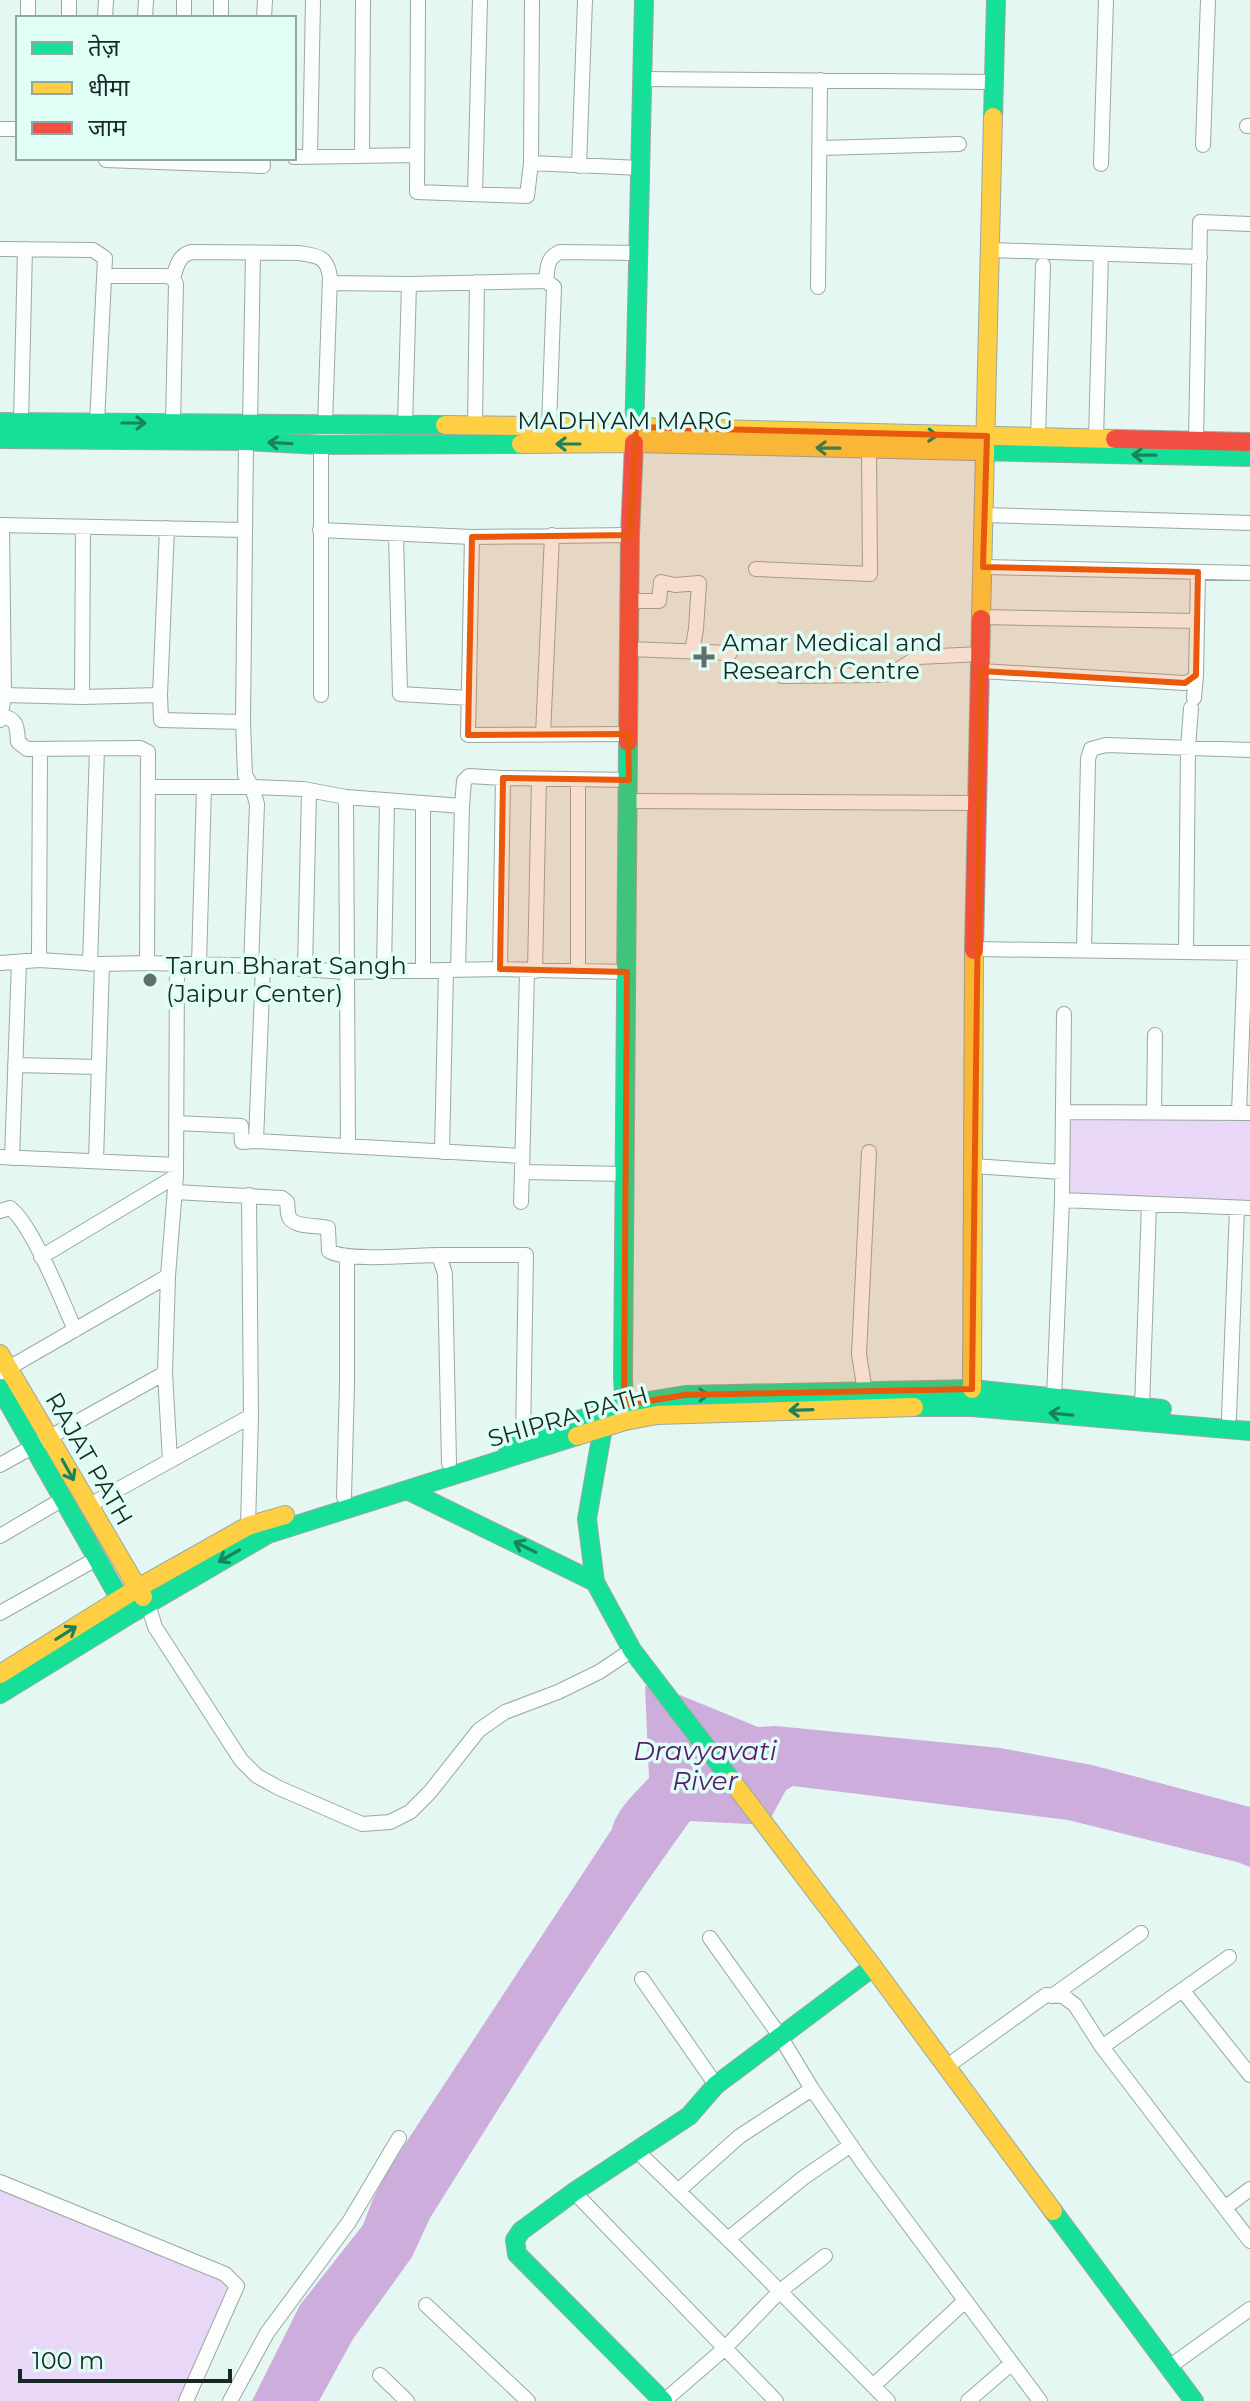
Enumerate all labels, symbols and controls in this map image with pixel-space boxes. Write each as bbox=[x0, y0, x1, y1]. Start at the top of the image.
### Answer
legend bbox=[16, 16, 296, 160]
text: तेज़ bbox=[88, 33, 121, 62]
text: धीमा bbox=[88, 73, 130, 102]
text: जाम bbox=[88, 113, 127, 142]
street label: MADHYAM MARG bbox=[517, 406, 733, 435]
one-way arrow bbox=[120, 415, 147, 431]
one-way arrow bbox=[912, 427, 939, 442]
one-way arrow bbox=[267, 435, 294, 450]
one-way arrow bbox=[555, 436, 582, 452]
one-way arrow bbox=[815, 440, 842, 455]
one-way arrow bbox=[1131, 447, 1158, 463]
place label: Amar Medical and Research Centre bbox=[722, 628, 942, 685]
marker: Amar Medical and Research Centre bbox=[693, 646, 715, 668]
place label: Tarun Bharat Sangh (Jaipur Center) bbox=[166, 951, 407, 1008]
marker: Tarun Bharat Sangh (Jaipur Center) bbox=[141, 971, 159, 989]
street label: SHIPRA PATH bbox=[484, 1380, 651, 1453]
street label: RAJAT PATH bbox=[40, 1387, 139, 1530]
one-way arrow bbox=[683, 1388, 710, 1403]
one-way arrow bbox=[788, 1402, 815, 1417]
one-way arrow bbox=[1048, 1407, 1075, 1422]
one-way arrow bbox=[60, 1458, 76, 1481]
one-way arrow bbox=[513, 1539, 537, 1554]
one-way arrow bbox=[218, 1549, 241, 1565]
one-way arrow bbox=[54, 1624, 77, 1640]
water label: Dravyavati River bbox=[633, 1735, 778, 1797]
scale bar bbox=[20, 2333, 230, 2383]
text: 100 m bbox=[32, 2346, 104, 2375]

